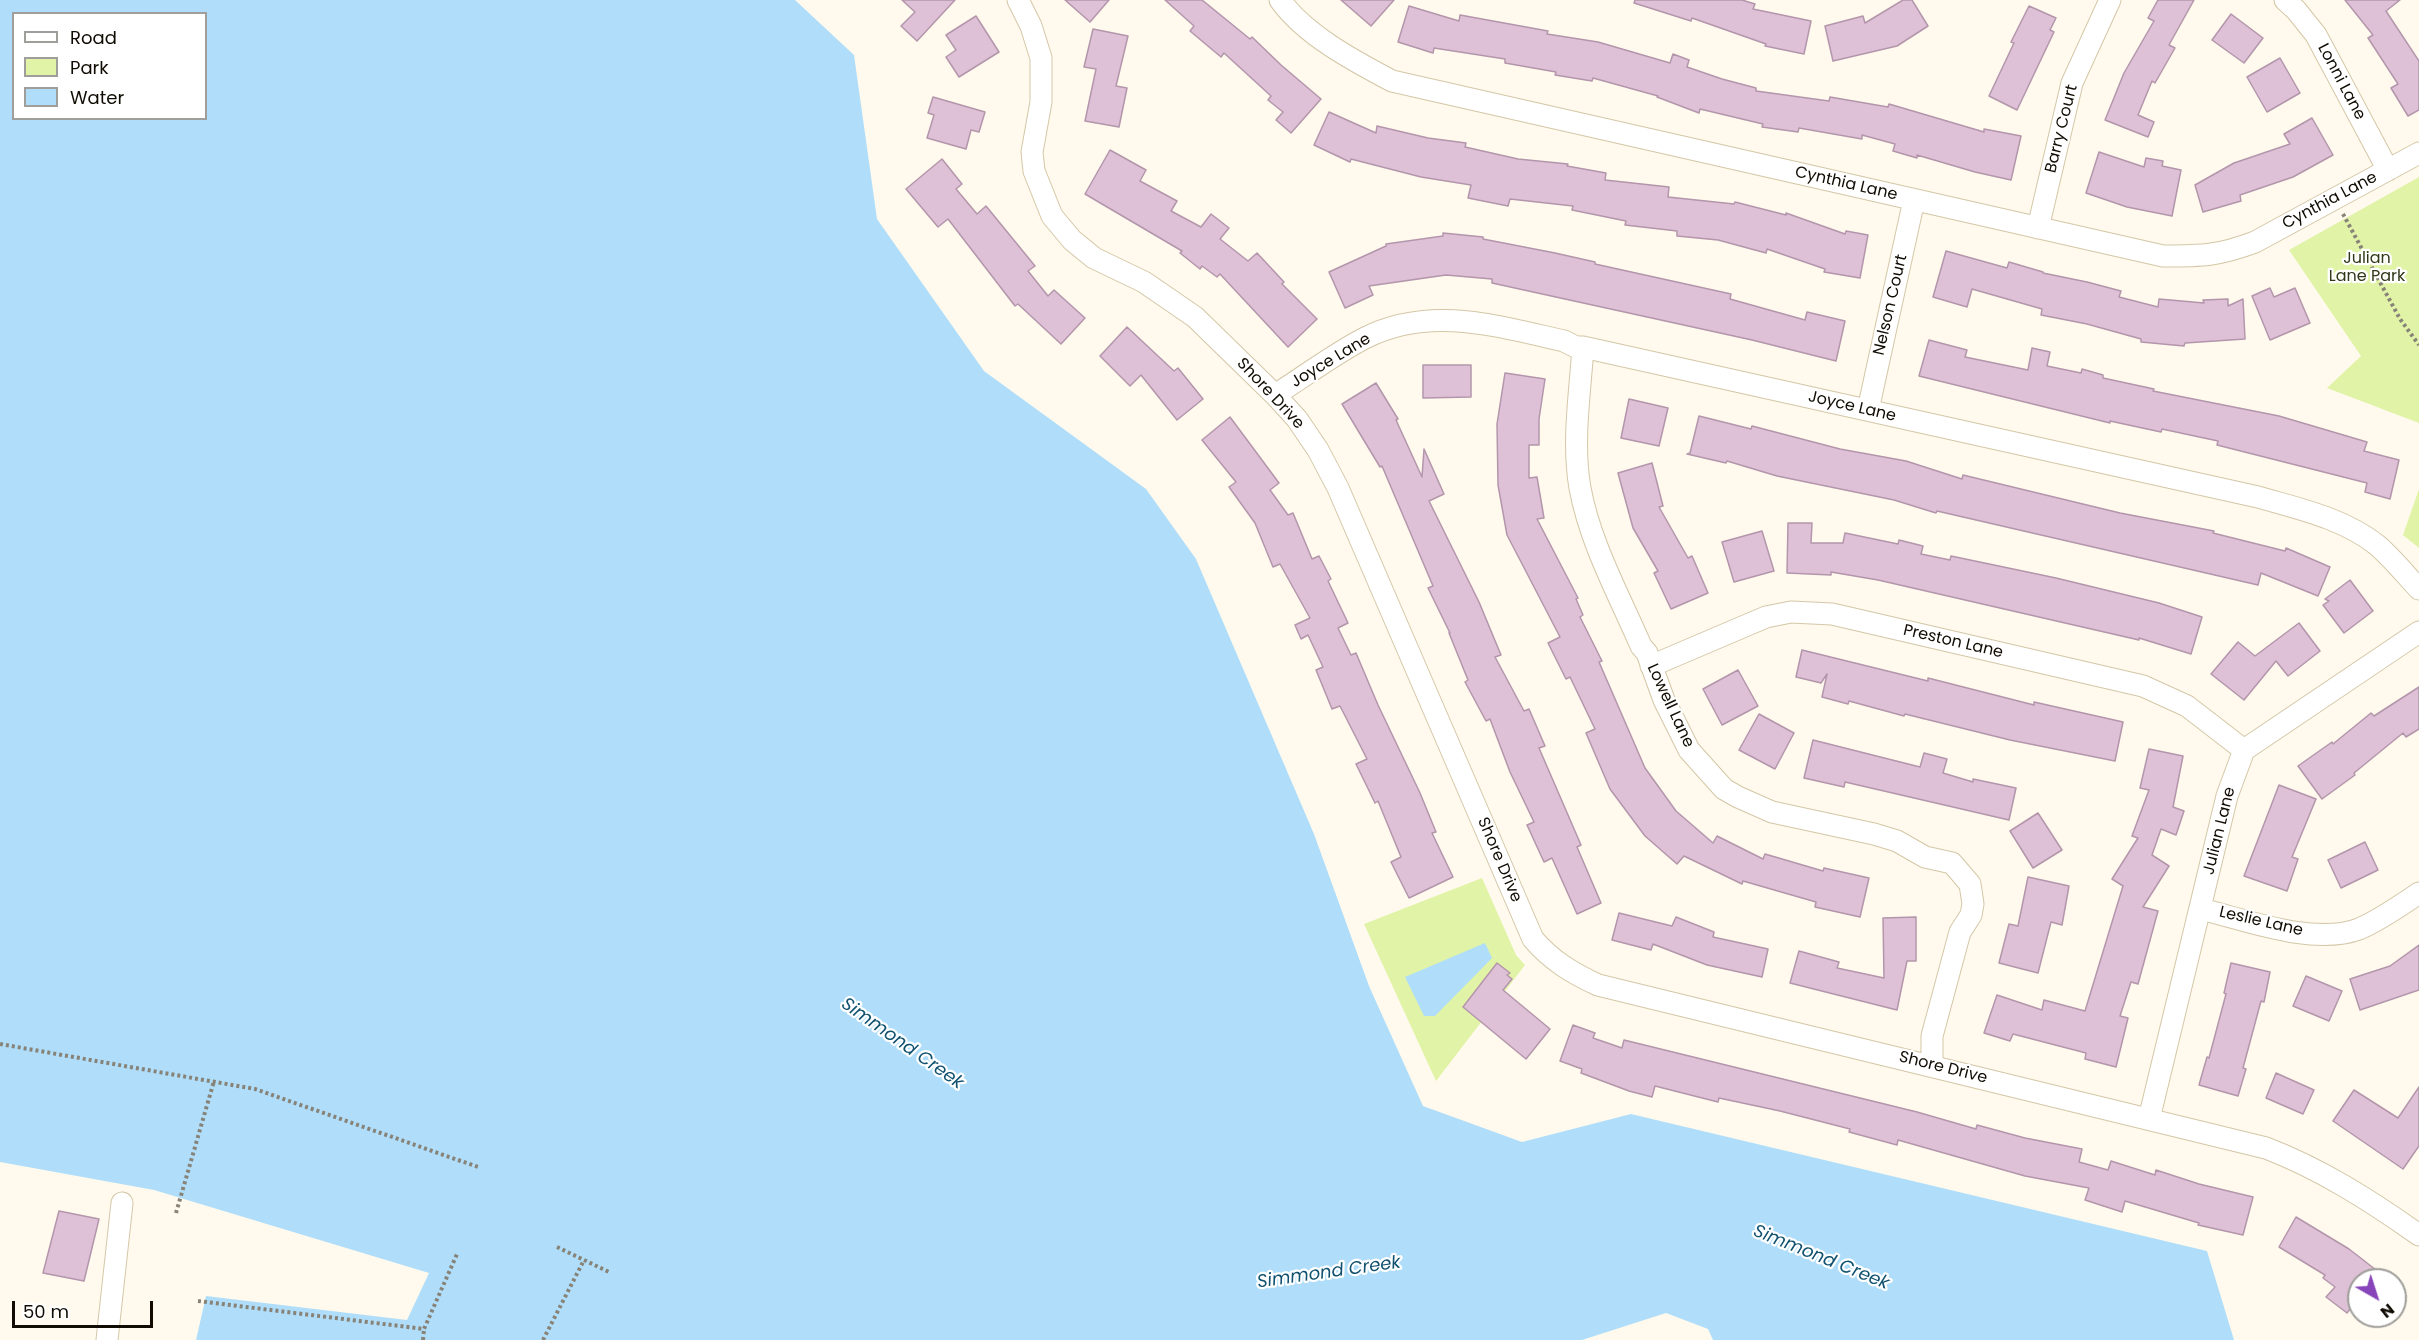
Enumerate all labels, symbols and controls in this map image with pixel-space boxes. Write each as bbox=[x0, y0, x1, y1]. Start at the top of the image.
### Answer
legend bbox=[12, 12, 207, 120]
text: Road bbox=[70, 25, 117, 50]
street label: Lonni Lane bbox=[2313, 41, 2369, 123]
text: Park bbox=[70, 55, 109, 80]
street label: Barry Court bbox=[2042, 83, 2082, 175]
text: Water bbox=[70, 85, 124, 110]
street label: Cynthia Lane bbox=[1793, 163, 1899, 205]
street label: Cynthia Lane bbox=[2279, 168, 2381, 234]
park label: Julian Lane Park bbox=[2329, 249, 2405, 287]
street label: Nelson Court bbox=[1870, 253, 1912, 357]
street label: Joyce Lane bbox=[1288, 330, 1374, 392]
street label: Shore Drive bbox=[1232, 354, 1308, 434]
street label: Joyce Lane bbox=[1806, 388, 1898, 426]
street label: Preston Lane bbox=[1901, 621, 2005, 663]
street label: Lowell Lane bbox=[1642, 661, 1698, 751]
street label: Julian Lane bbox=[2200, 785, 2240, 877]
street label: Shore Drive bbox=[1473, 815, 1525, 905]
street label: Leslie Lane bbox=[2217, 903, 2305, 941]
water label: Simmond Creek bbox=[837, 994, 967, 1094]
street label: Shore Drive bbox=[1897, 1048, 1989, 1088]
water label: Simmond Creek bbox=[1750, 1221, 1892, 1295]
water label: Simmond Creek bbox=[1256, 1252, 1402, 1294]
north arrow bbox=[2347, 1268, 2407, 1328]
scale bar bbox=[15, 1289, 156, 1327]
text: N bbox=[2375, 1298, 2399, 1324]
text: 50 m bbox=[23, 1299, 69, 1324]

